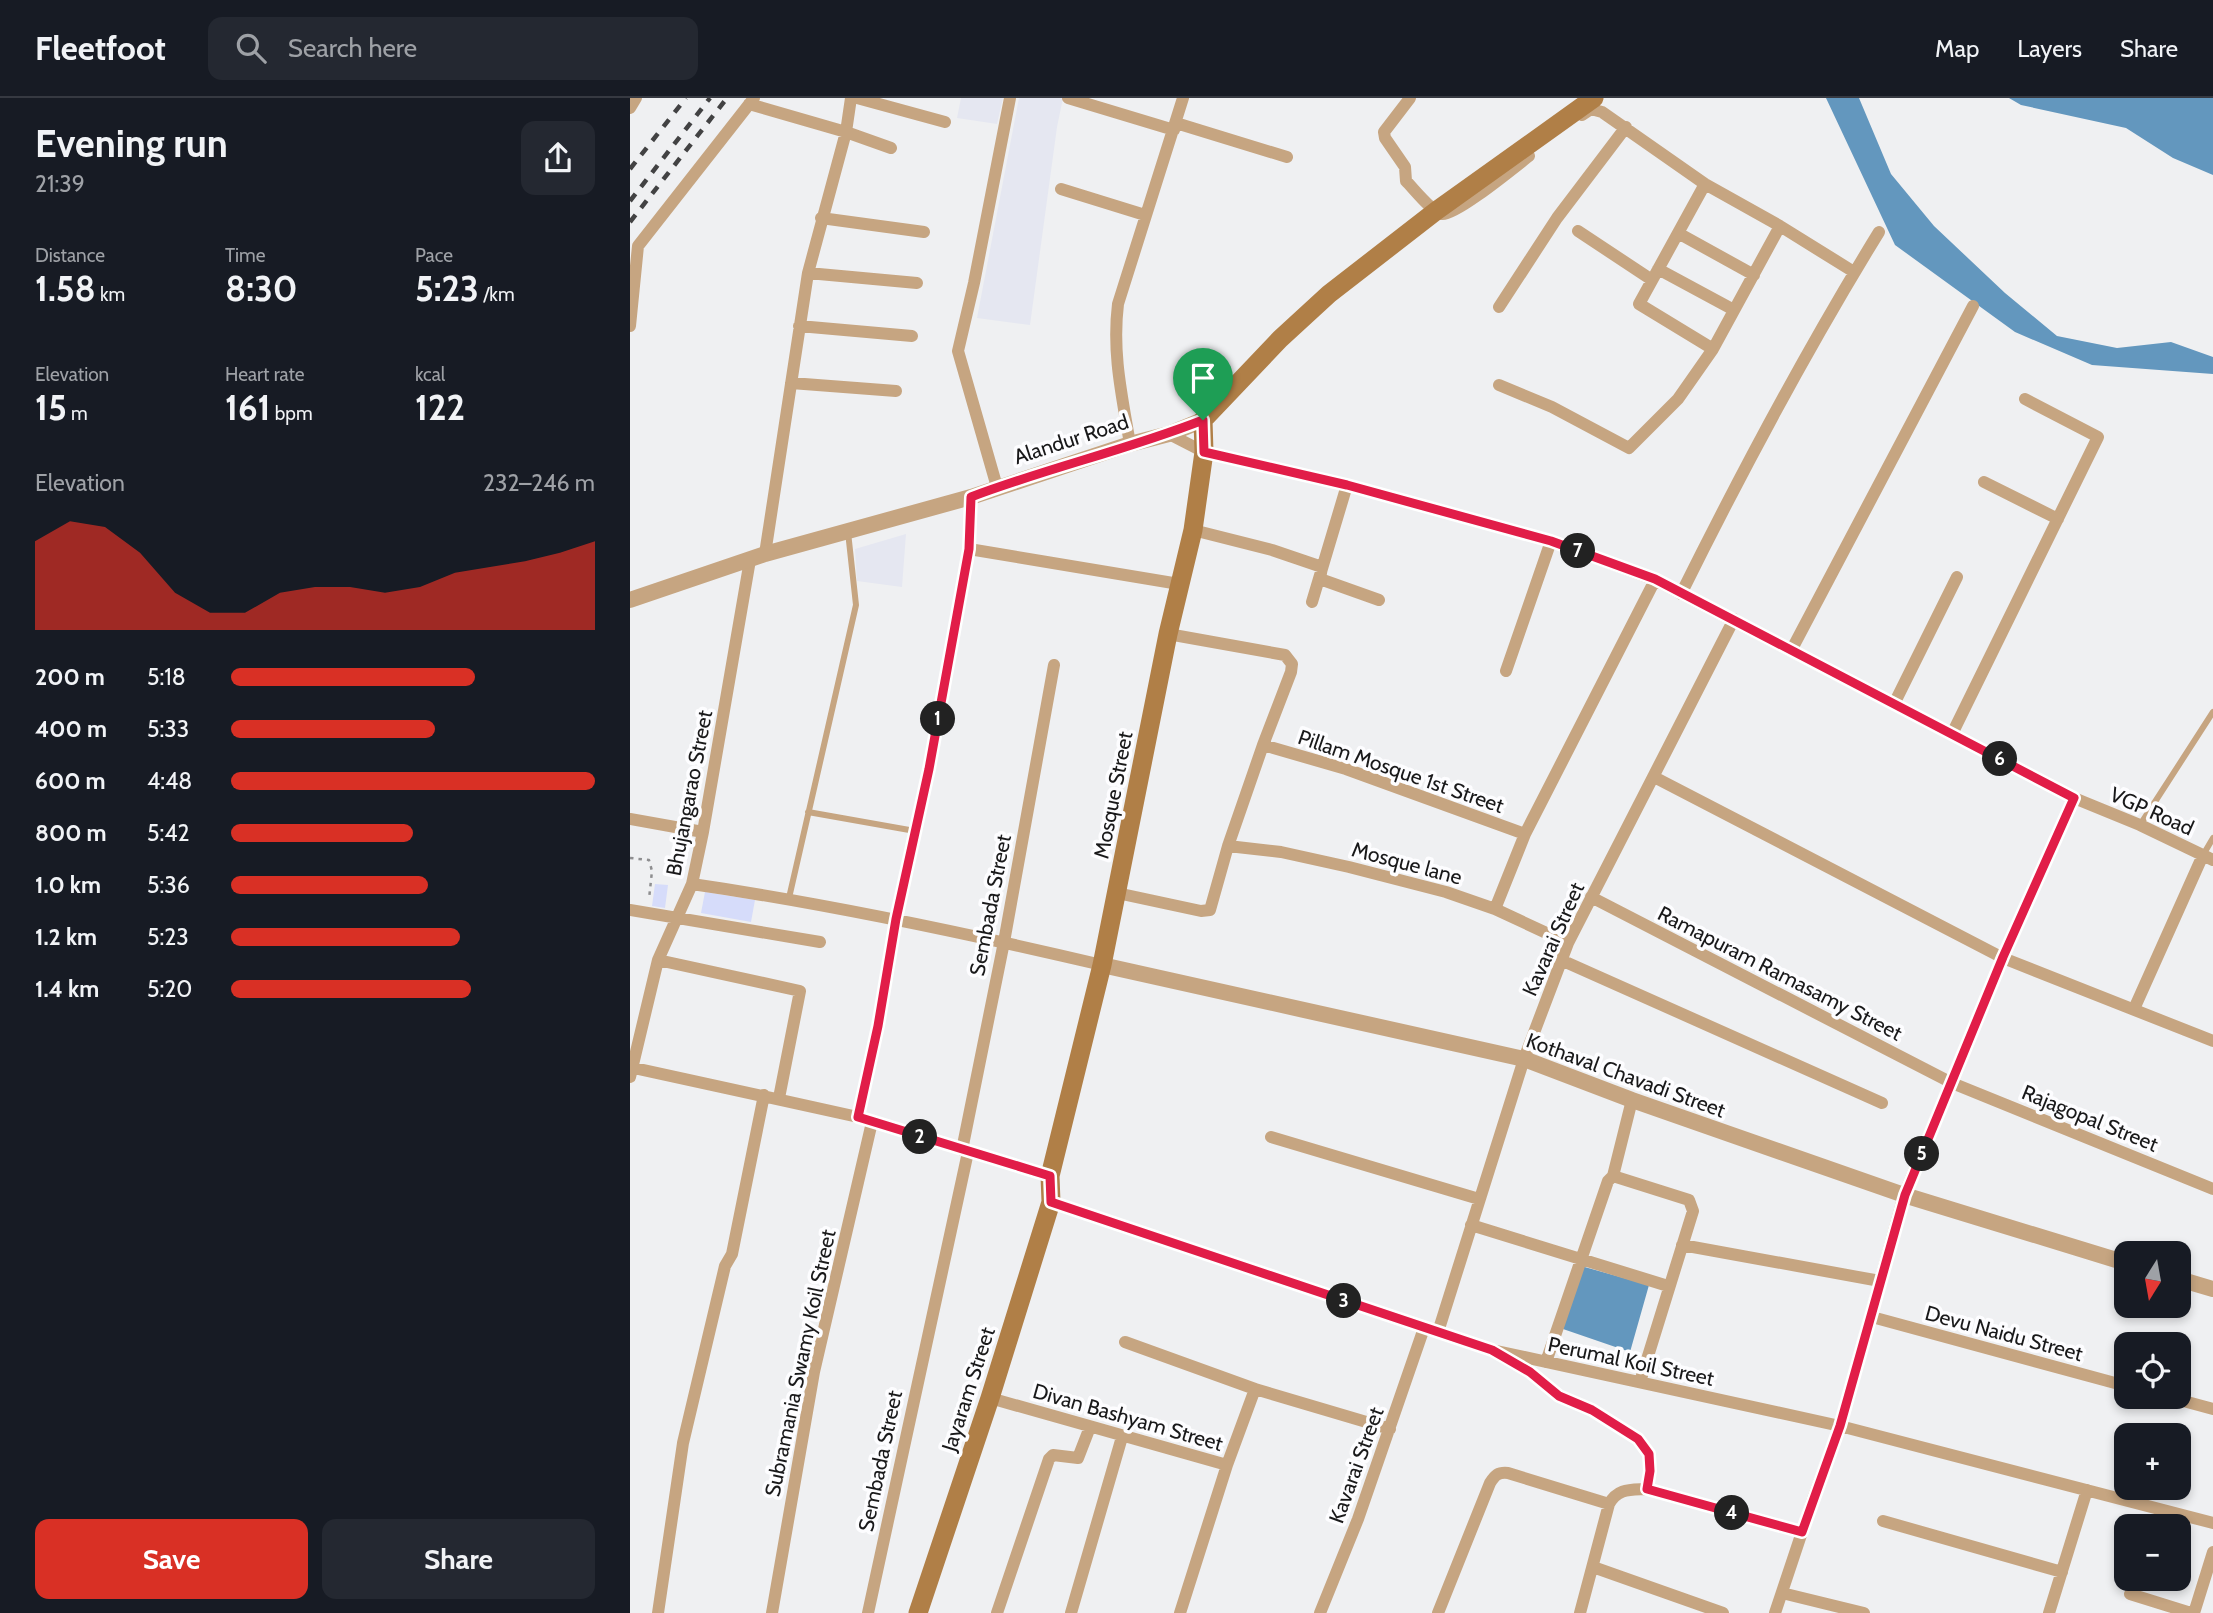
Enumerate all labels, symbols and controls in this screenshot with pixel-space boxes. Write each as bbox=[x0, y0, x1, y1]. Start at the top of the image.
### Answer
search box bbox=[208, 17, 698, 80]
text: Fleetfoot bbox=[35, 28, 166, 68]
icon: search bbox=[232, 29, 270, 67]
text: Search here bbox=[288, 32, 417, 64]
text: Map bbox=[1935, 34, 1979, 63]
text: Layers bbox=[2017, 34, 2082, 63]
text: Share bbox=[2120, 34, 2178, 63]
text: Evening run bbox=[35, 120, 228, 167]
button: share bbox=[521, 121, 595, 195]
text: 21:39 bbox=[35, 170, 85, 198]
text: Distance bbox=[35, 244, 105, 267]
text: Time bbox=[225, 244, 265, 267]
text: Pace bbox=[415, 244, 453, 267]
text: 1.58 bbox=[35, 267, 96, 310]
text: 8:30 bbox=[225, 267, 298, 310]
text: 5:23 bbox=[415, 267, 479, 310]
text: km bbox=[96, 283, 125, 306]
text: /km bbox=[479, 283, 515, 306]
pin bbox=[1173, 348, 1233, 420]
icon: arrive bbox=[1184, 359, 1222, 397]
text: Elevation bbox=[35, 363, 109, 386]
text: Heart rate bbox=[225, 363, 305, 386]
text: kcal bbox=[415, 363, 445, 386]
text: 15 bbox=[35, 386, 67, 429]
text: 161 bbox=[225, 386, 271, 429]
text: 122 bbox=[415, 386, 465, 429]
text: m bbox=[67, 402, 88, 425]
text: bpm bbox=[271, 402, 313, 425]
street label: Alandur Road bbox=[1010, 409, 1132, 469]
text: Elevation bbox=[35, 469, 125, 497]
text: 232–246 m bbox=[483, 469, 595, 497]
pin: 7 bbox=[1560, 533, 1595, 568]
text: 7 bbox=[1573, 539, 1582, 562]
text: 200 m bbox=[35, 663, 105, 691]
text: 5:18 bbox=[147, 663, 186, 691]
pin: 1 bbox=[920, 702, 956, 736]
text: 1 bbox=[934, 707, 941, 730]
street label: Bhujangarao Street bbox=[661, 708, 718, 878]
text: 400 m bbox=[35, 715, 107, 743]
text: 5:33 bbox=[147, 715, 189, 743]
street label: Pillam Mosque 1st Street bbox=[1295, 724, 1507, 818]
street label: Mosque Street bbox=[1088, 729, 1138, 861]
pin: 6 bbox=[1982, 742, 2018, 776]
text: 6 bbox=[1994, 747, 2005, 770]
text: 600 m bbox=[35, 767, 106, 795]
text: 4:48 bbox=[147, 767, 192, 795]
street label: VGP Road bbox=[2106, 781, 2198, 841]
text: 800 m bbox=[35, 819, 107, 847]
text: 5:42 bbox=[147, 819, 190, 847]
street label: Sembada Street bbox=[964, 832, 1016, 978]
street label: Mosque lane bbox=[1349, 836, 1465, 890]
text: 1.0 km bbox=[35, 871, 101, 899]
text: 5:36 bbox=[147, 871, 190, 899]
street label: Kavarai Street bbox=[1517, 878, 1589, 1000]
street label: Ramapuram Ramasamy Street bbox=[1654, 900, 1906, 1046]
text: 1.2 km bbox=[35, 923, 97, 951]
text: 5:23 bbox=[147, 923, 189, 951]
text: 1.4 km bbox=[35, 975, 99, 1003]
text: 5:20 bbox=[147, 975, 192, 1003]
street label: Kothaval Chavadi Street bbox=[1523, 1027, 1729, 1123]
street label: Rajagopal Street bbox=[2018, 1079, 2162, 1158]
pin: 2 bbox=[902, 1119, 938, 1154]
text: 2 bbox=[914, 1125, 925, 1148]
pin: 5 bbox=[1904, 1136, 1940, 1172]
text: 5 bbox=[1916, 1142, 1927, 1165]
street label: Subramania Swamy Koil Street bbox=[759, 1227, 841, 1499]
north arrow bbox=[2114, 1241, 2191, 1318]
map controls bbox=[2114, 1241, 2191, 1591]
pin: 3 bbox=[1326, 1284, 1362, 1318]
text: 3 bbox=[1338, 1289, 1349, 1312]
street label: Devu Naidu Street bbox=[1922, 1300, 2086, 1366]
street label: Jayaram Street bbox=[936, 1324, 1000, 1455]
street label: Perumal Koil Street bbox=[1546, 1331, 1716, 1391]
button: locate bbox=[2114, 1332, 2191, 1409]
street label: Divan Bashyam Street bbox=[1030, 1378, 1226, 1456]
street label: Sembada Street bbox=[853, 1388, 907, 1534]
street label: Kavarai Street bbox=[1323, 1404, 1389, 1526]
button: + bbox=[2114, 1423, 2191, 1500]
pin: 4 bbox=[1714, 1496, 1750, 1530]
text: 4 bbox=[1726, 1501, 1737, 1524]
button: − bbox=[2114, 1514, 2191, 1591]
button: Save bbox=[35, 1519, 308, 1599]
button: Share bbox=[322, 1519, 595, 1599]

